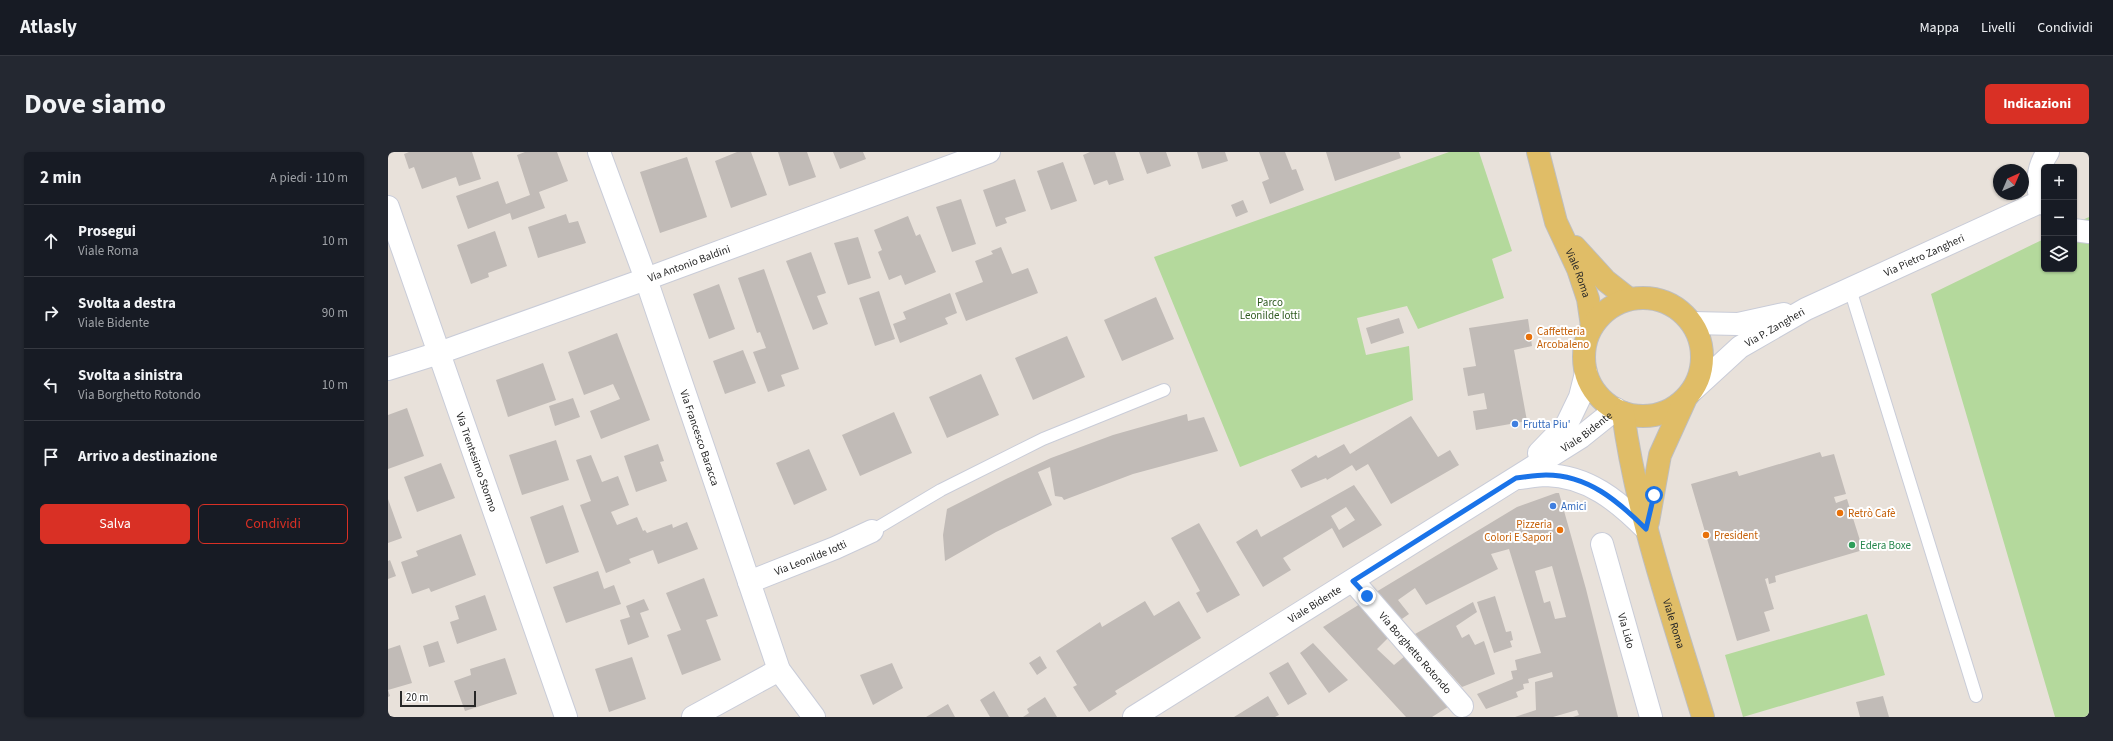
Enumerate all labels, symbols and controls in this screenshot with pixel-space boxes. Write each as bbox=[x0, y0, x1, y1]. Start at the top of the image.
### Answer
text: Atlasly bbox=[20, 14, 77, 41]
text: Mappa bbox=[1919, 18, 1959, 38]
text: Livelli bbox=[1981, 18, 2015, 38]
text: Condividi bbox=[2037, 18, 2093, 38]
text: Dove siamo bbox=[24, 84, 166, 124]
button: Indicazioni bbox=[1985, 84, 2089, 124]
north arrow bbox=[1993, 164, 2029, 200]
map controls bbox=[2041, 164, 2077, 272]
button: + bbox=[2041, 164, 2077, 200]
text: 2 min bbox=[40, 166, 81, 190]
text: A piedi · 110 m bbox=[270, 169, 348, 187]
button: − bbox=[2041, 200, 2077, 236]
text: Prosegui bbox=[78, 221, 136, 242]
icon: ahead bbox=[40, 230, 62, 252]
street label: Via Pietro Zangheri bbox=[1882, 231, 1967, 280]
text: 10 m bbox=[322, 232, 348, 250]
button: layers bbox=[2041, 236, 2077, 272]
street label: Via Antonio Baldini bbox=[646, 241, 732, 286]
text: Viale Roma bbox=[78, 242, 138, 260]
street label: Viale Roma bbox=[1562, 246, 1594, 299]
text: Svolta a destra bbox=[78, 293, 176, 314]
park label: Parco Leonilde Iotti bbox=[1240, 295, 1300, 323]
icon: right bbox=[40, 302, 62, 324]
text: 90 m bbox=[322, 304, 348, 322]
street label: Via P. Zangheri bbox=[1742, 304, 1808, 351]
text: Viale Bidente bbox=[78, 314, 149, 332]
place label: Caffetteria Arcobaleno bbox=[1537, 324, 1589, 352]
marker: Caffetteria Arcobaleno bbox=[1524, 332, 1534, 342]
text: Svolta a sinistra bbox=[78, 365, 183, 386]
icon: left bbox=[40, 374, 62, 396]
text: 10 m bbox=[322, 376, 348, 394]
text: Via Borghetto Rotondo bbox=[78, 386, 201, 404]
street label: Via Francesco Baracca bbox=[676, 388, 723, 488]
street label: Viale Bidente bbox=[1558, 408, 1616, 456]
street label: Via Trentesimo Stormo bbox=[452, 410, 501, 514]
place label: Frutta Piu' bbox=[1523, 417, 1570, 432]
marker: Frutta Piu' bbox=[1510, 419, 1520, 429]
icon: arrive bbox=[40, 446, 62, 468]
text: Arrivo a destinazione bbox=[78, 446, 217, 467]
route start bbox=[1645, 486, 1663, 504]
place label: Amici bbox=[1561, 499, 1587, 514]
marker: Amici bbox=[1548, 501, 1558, 511]
button: Salva bbox=[40, 504, 190, 544]
button: Condividi bbox=[198, 504, 348, 544]
place label: Retrò Cafè bbox=[1848, 506, 1896, 521]
marker: Retrò Cafè bbox=[1835, 508, 1845, 518]
place label: Pizzeria Colori E Sapori bbox=[1484, 517, 1552, 545]
marker: Pizzeria Colori E Sapori bbox=[1555, 525, 1565, 535]
place label: President bbox=[1714, 528, 1758, 543]
marker: President bbox=[1701, 530, 1711, 540]
street label: Via Leonilde Iotti bbox=[772, 537, 849, 579]
place label: Edera Boxe bbox=[1860, 538, 1912, 553]
marker: Edera Boxe bbox=[1847, 540, 1857, 550]
street label: Viale Bidente bbox=[1285, 582, 1345, 627]
route end bbox=[1358, 587, 1376, 605]
street label: Viale Roma bbox=[1659, 597, 1688, 650]
street label: Via Borghetto Rotondo bbox=[1375, 609, 1455, 697]
street label: Via Lido bbox=[1614, 611, 1638, 650]
scale bar bbox=[400, 689, 476, 708]
text: 20 m bbox=[406, 690, 428, 705]

